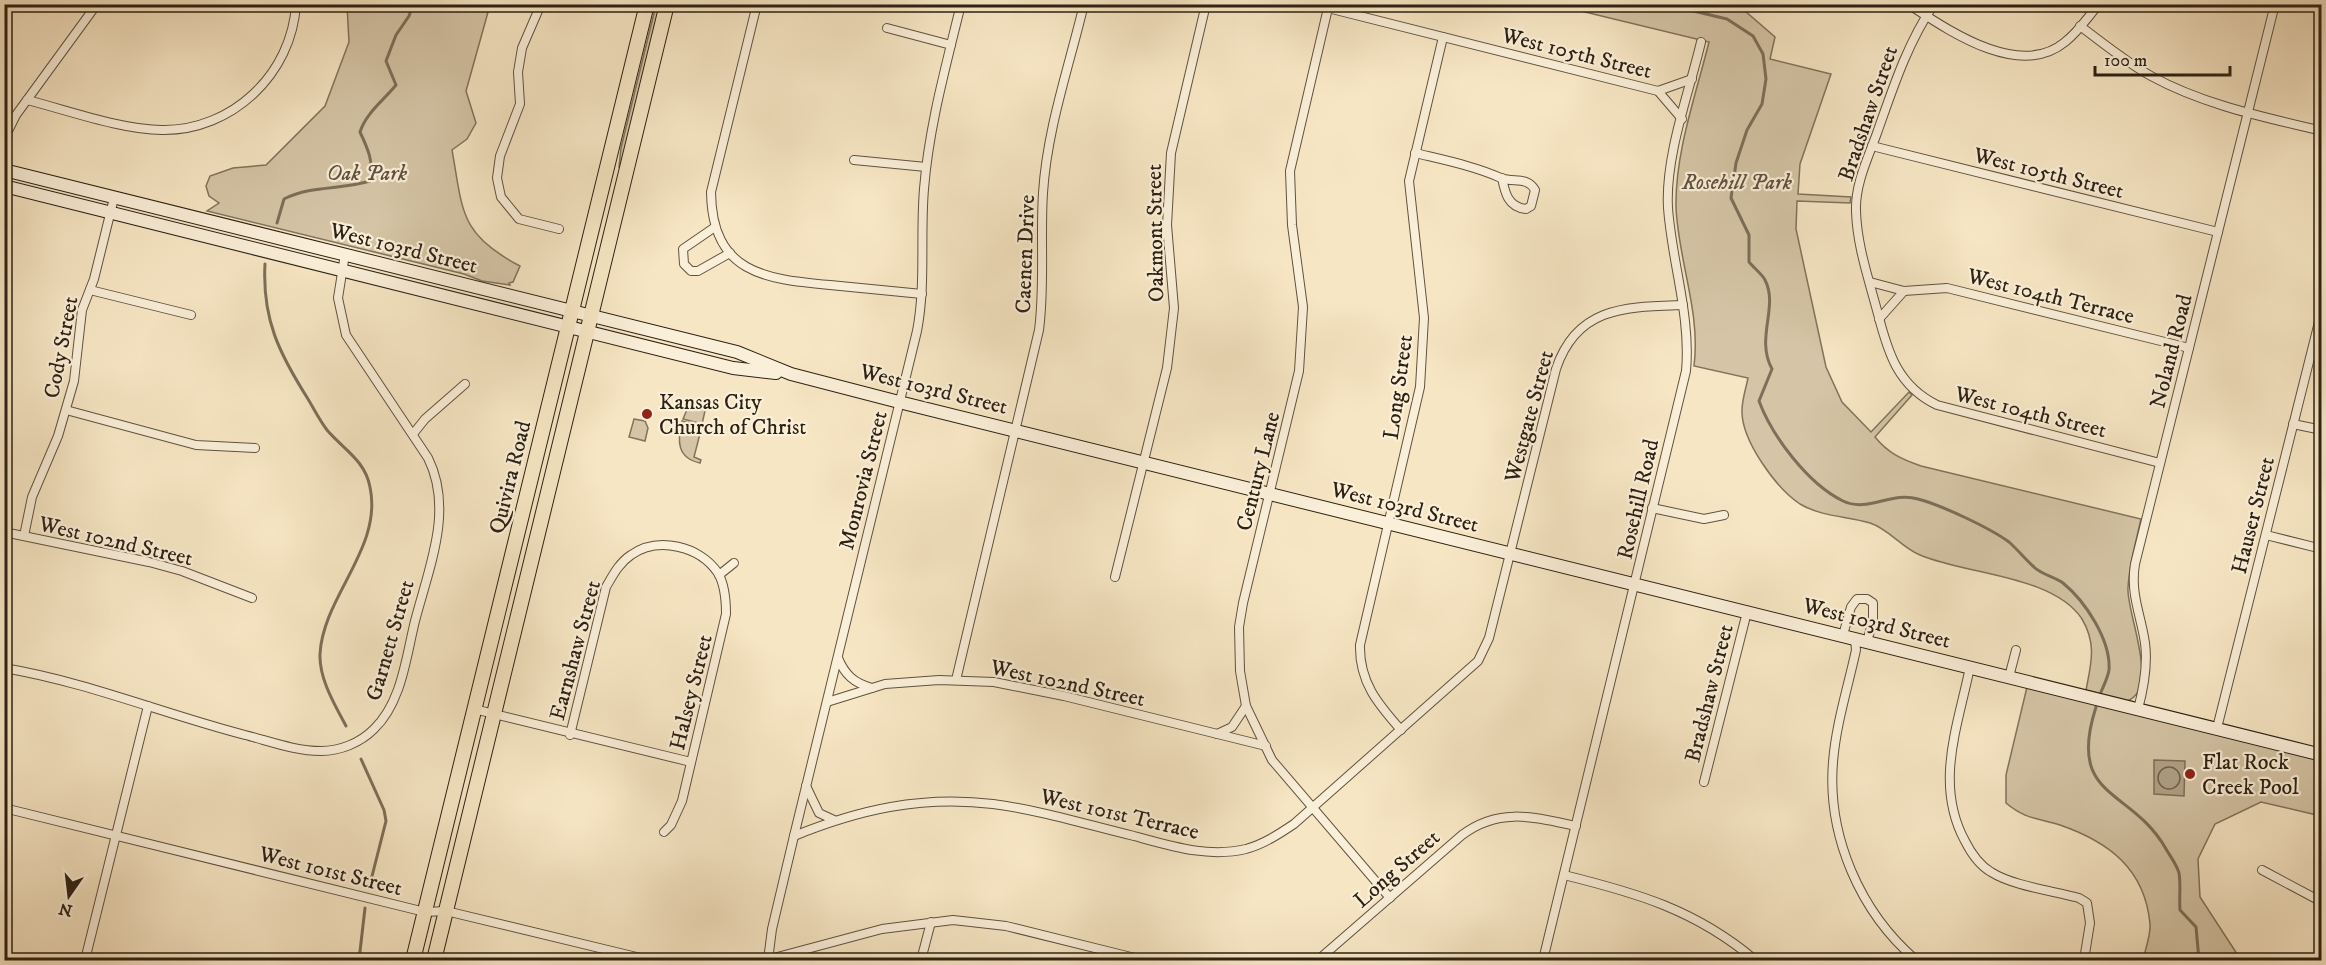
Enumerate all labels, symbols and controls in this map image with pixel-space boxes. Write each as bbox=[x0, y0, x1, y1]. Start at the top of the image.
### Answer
street label: West 105th Street bbox=[1498, 22, 1654, 85]
scale bar bbox=[2095, 39, 2230, 77]
street label: Bradshaw Street bbox=[1833, 42, 1904, 185]
text: 100 m bbox=[2104, 50, 2147, 72]
street label: West 105th Street bbox=[1970, 142, 2126, 205]
park label: Oak Park bbox=[327, 160, 408, 187]
street label: Oakmont Street bbox=[1141, 164, 1170, 302]
park label: Rosehill Park bbox=[1681, 169, 1793, 196]
street label: Caenen Drive bbox=[1010, 194, 1041, 314]
street label: West 103rd Street bbox=[326, 217, 480, 280]
street label: West 104th Terrace bbox=[1963, 262, 2137, 330]
street label: Noland Road bbox=[2144, 291, 2199, 411]
street label: Cody Street bbox=[38, 294, 85, 401]
street label: Long Street bbox=[1378, 333, 1419, 441]
street label: Westgate Street bbox=[1499, 347, 1560, 486]
street label: West 103rd Street bbox=[856, 358, 1010, 421]
street label: West 104th Street bbox=[1951, 380, 2109, 444]
place label: Kansas City Church of Christ bbox=[659, 389, 806, 441]
marker: Kansas City Church of Christ bbox=[640, 407, 654, 421]
street label: Monrovia Street bbox=[833, 408, 894, 553]
street label: Century Lane bbox=[1231, 409, 1286, 534]
street label: Quivira Road bbox=[483, 418, 538, 537]
street label: Rosehill Road bbox=[1612, 437, 1665, 562]
street label: Hauser Street bbox=[2226, 454, 2281, 577]
street label: West 103rd Street bbox=[1327, 476, 1481, 539]
street label: West 102nd Street bbox=[35, 510, 195, 572]
street label: Garnett Street bbox=[360, 577, 421, 704]
street label: Earnshaw Street bbox=[544, 578, 607, 723]
street label: West 103rd Street bbox=[1799, 592, 1953, 655]
street label: Bradshaw Street bbox=[1679, 622, 1740, 765]
street label: Halsey Street bbox=[664, 632, 719, 753]
street label: West 102nd Street bbox=[987, 654, 1147, 713]
place label: Flat Rock Creek Pool bbox=[2202, 749, 2299, 801]
marker: Flat Rock Creek Pool bbox=[2183, 767, 2197, 781]
street label: West 101st Terrace bbox=[1037, 783, 1202, 846]
street label: Long Street bbox=[1348, 824, 1446, 914]
street label: West 101st Street bbox=[255, 840, 405, 902]
north arrow bbox=[39, 866, 99, 926]
text: N bbox=[57, 898, 74, 921]

